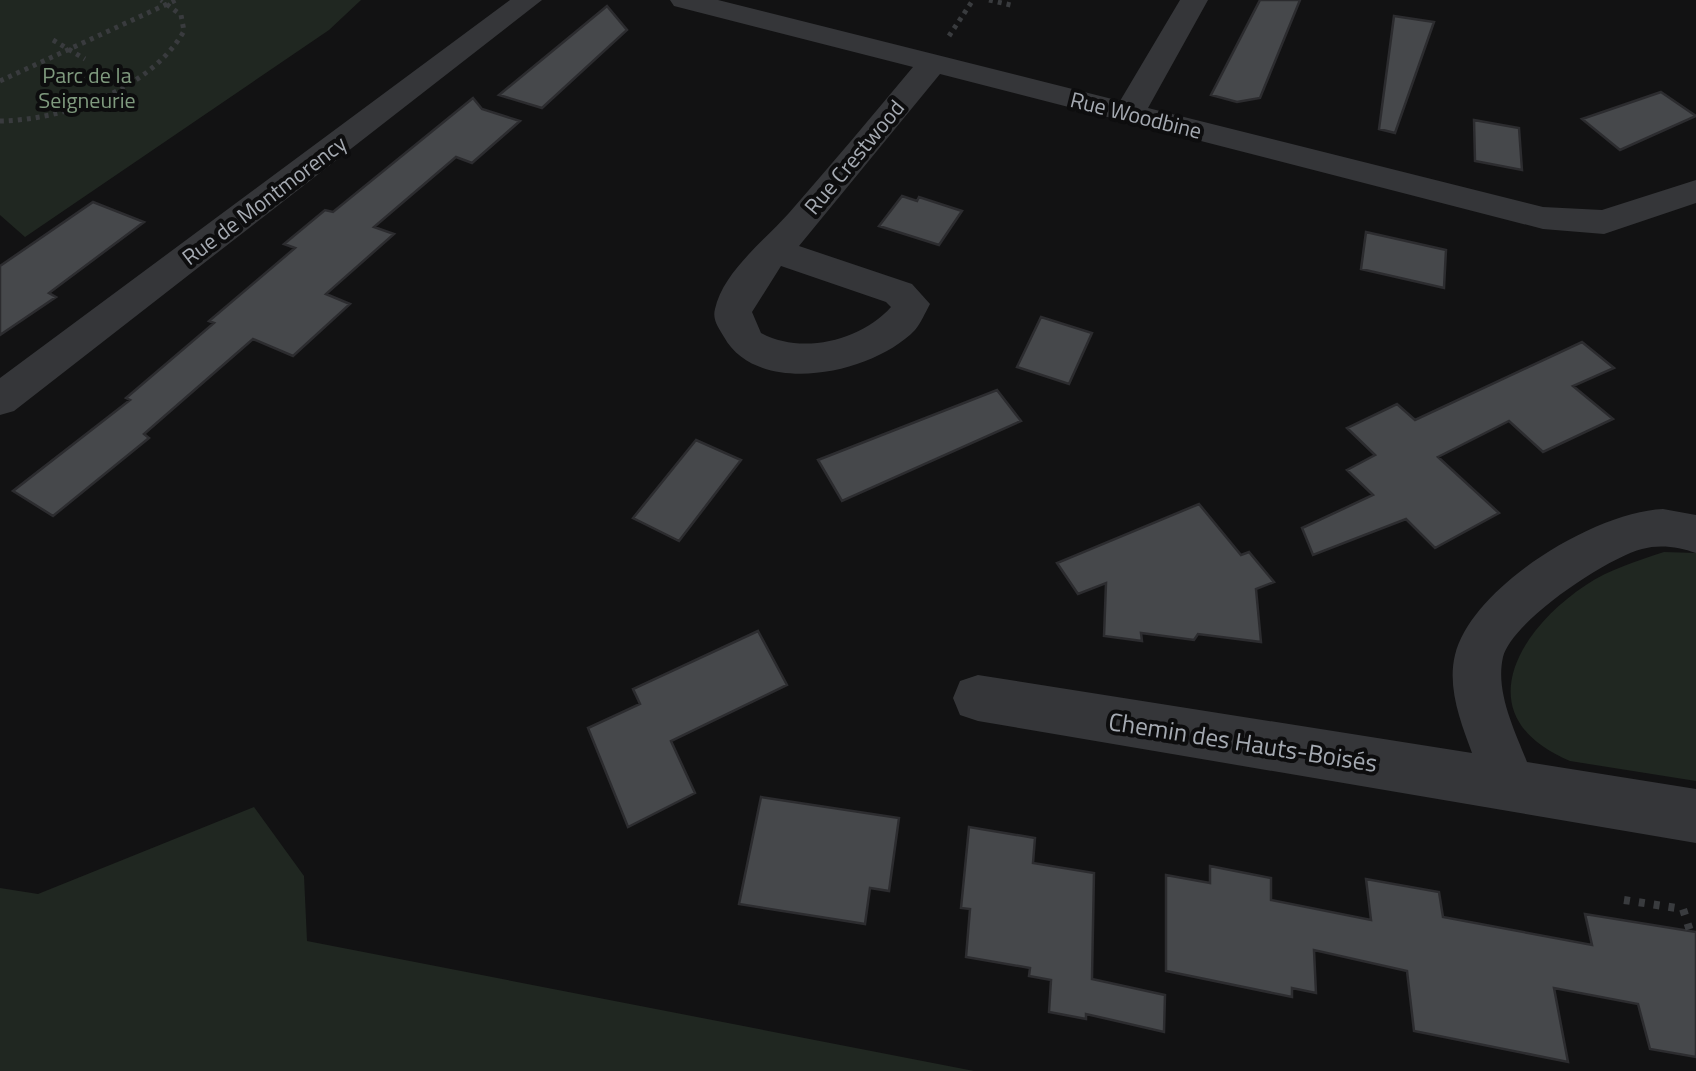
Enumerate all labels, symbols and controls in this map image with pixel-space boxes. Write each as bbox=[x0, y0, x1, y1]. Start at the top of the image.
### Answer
park label: Parc de la Seigneurie bbox=[38, 58, 136, 117]
street label: Rue Woodbine bbox=[1067, 82, 1205, 148]
street label: Rue Crestwood bbox=[796, 92, 912, 222]
street label: Rue de Montmorency bbox=[174, 126, 354, 273]
street label: Chemin des Hauts-Boisés bbox=[1106, 702, 1380, 782]

